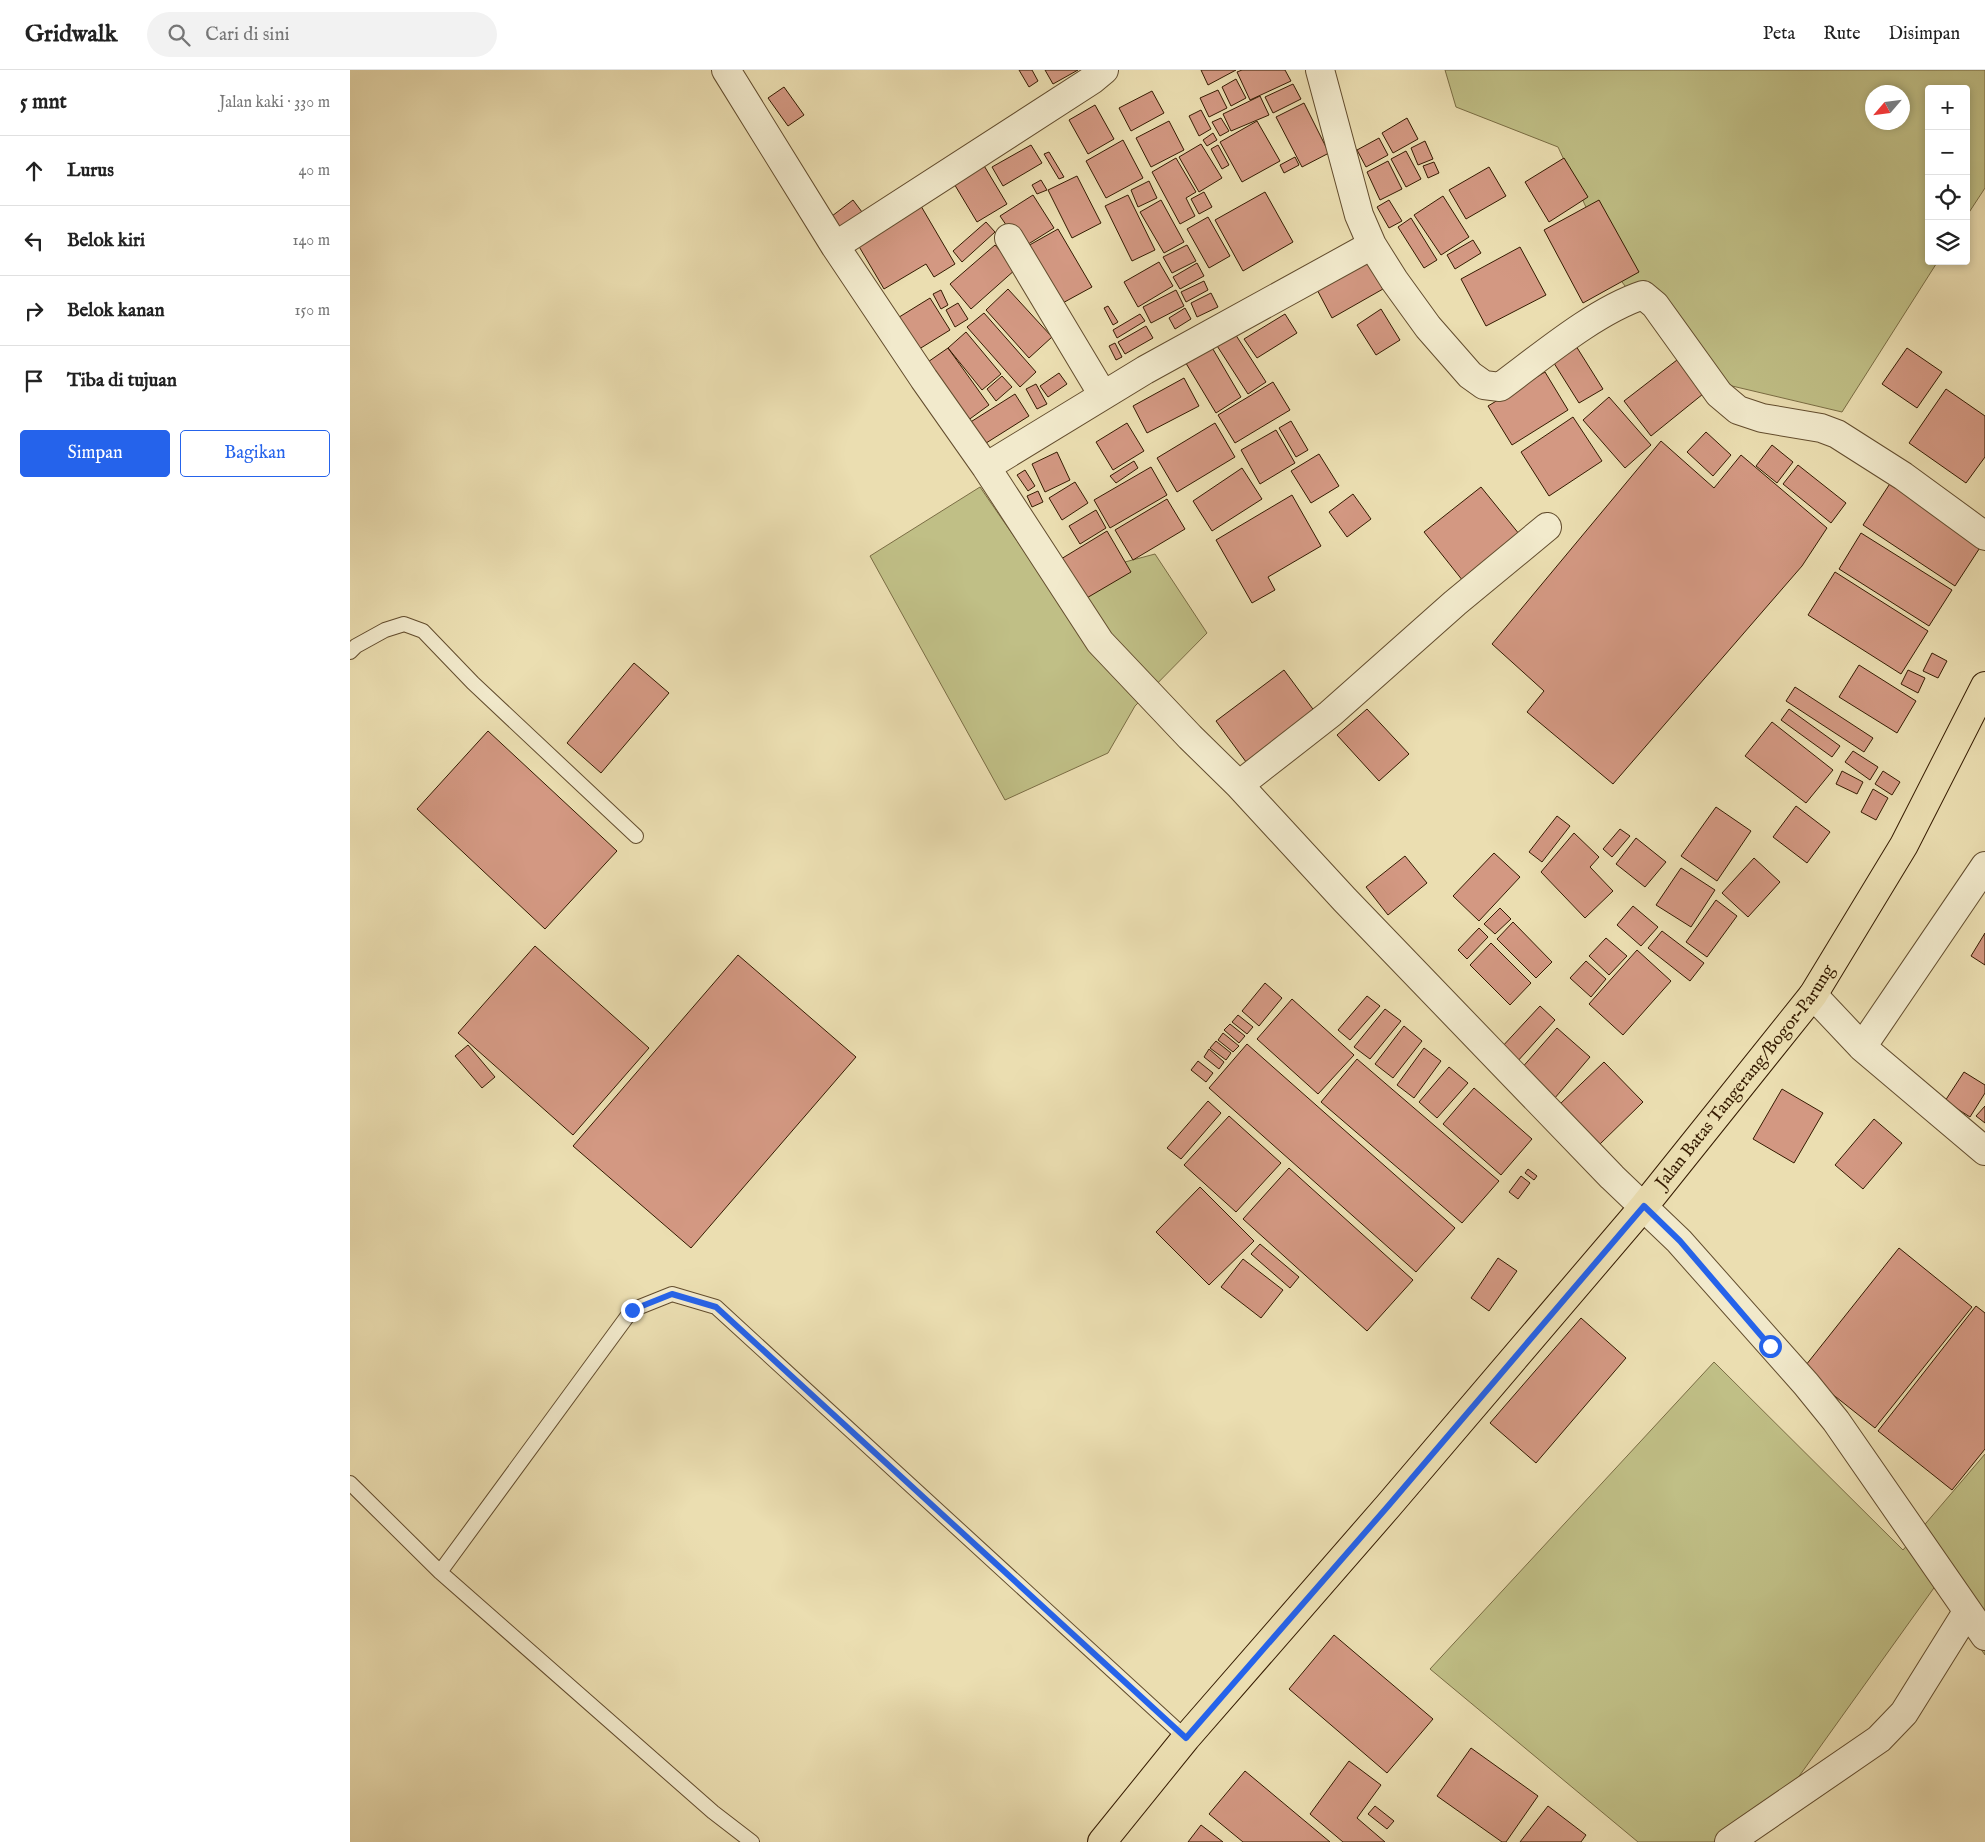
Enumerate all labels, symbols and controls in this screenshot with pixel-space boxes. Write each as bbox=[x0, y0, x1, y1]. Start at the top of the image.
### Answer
search box bbox=[147, 12, 497, 57]
text: Gridwalk bbox=[25, 19, 117, 50]
icon: search bbox=[165, 21, 193, 49]
text: Cari di sini bbox=[205, 23, 290, 47]
text: Peta bbox=[1763, 23, 1795, 46]
text: Rute bbox=[1823, 23, 1861, 46]
text: Disimpan bbox=[1889, 23, 1960, 46]
north arrow bbox=[1865, 85, 1910, 130]
map controls bbox=[1925, 85, 1970, 265]
button: + bbox=[1925, 85, 1970, 130]
text: 5 mnt bbox=[20, 89, 67, 116]
text: Jalan kaki · 330 m bbox=[219, 93, 330, 113]
button: − bbox=[1925, 130, 1970, 175]
icon: ahead bbox=[20, 157, 48, 185]
text: Lurus bbox=[67, 159, 114, 183]
text: 40 m bbox=[298, 161, 330, 181]
button: locate bbox=[1925, 175, 1970, 220]
button: layers bbox=[1925, 220, 1970, 265]
icon: left bbox=[20, 227, 48, 255]
text: Belok kiri bbox=[67, 229, 145, 253]
text: 140 m bbox=[292, 231, 330, 251]
icon: right bbox=[20, 297, 48, 325]
text: Belok kanan bbox=[67, 299, 165, 323]
text: 150 m bbox=[295, 301, 330, 321]
icon: arrive bbox=[20, 367, 48, 395]
text: Tiba di tujuan bbox=[67, 369, 177, 393]
button: Simpan bbox=[20, 430, 170, 477]
button: Bagikan bbox=[180, 430, 330, 477]
street label: Jalan Batas Tangerang/Bogor–Parung bbox=[1649, 960, 1840, 1195]
route end bbox=[621, 1299, 644, 1322]
route start bbox=[1759, 1335, 1782, 1358]

